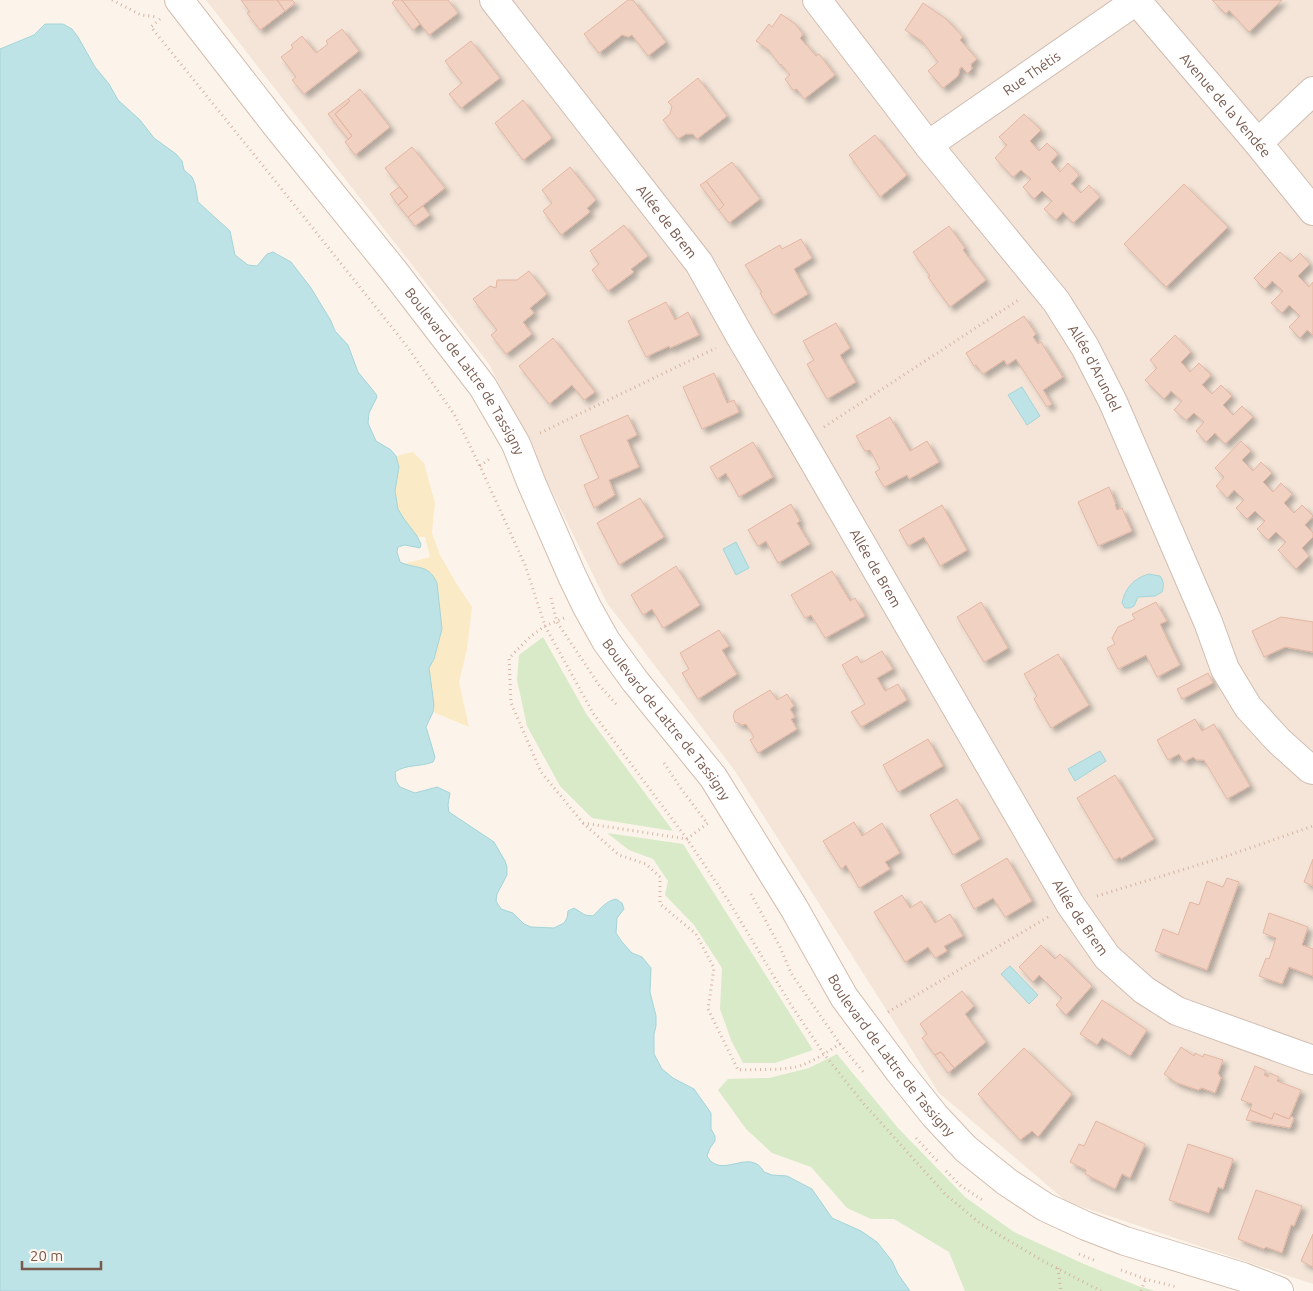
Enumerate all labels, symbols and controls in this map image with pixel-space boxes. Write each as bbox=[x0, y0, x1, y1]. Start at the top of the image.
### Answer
street label: Rue Thétis bbox=[1000, 48, 1063, 99]
street label: Avenue de la Vendée bbox=[1177, 50, 1274, 160]
street label: Allée de Brem bbox=[633, 182, 700, 261]
street label: Boulevard de Lattre de Tassigny bbox=[402, 285, 528, 457]
street label: Allée d'Arundel bbox=[1065, 322, 1124, 414]
street label: Allée de Brem bbox=[847, 526, 905, 610]
street label: Boulevard de Lattre de Tassigny bbox=[599, 636, 734, 804]
street label: Allée de Brem bbox=[1049, 876, 1112, 959]
street label: Boulevard de Lattre de Tassigny bbox=[825, 971, 958, 1140]
scale bar bbox=[22, 1238, 101, 1270]
text: 20 m bbox=[30, 1247, 63, 1264]

